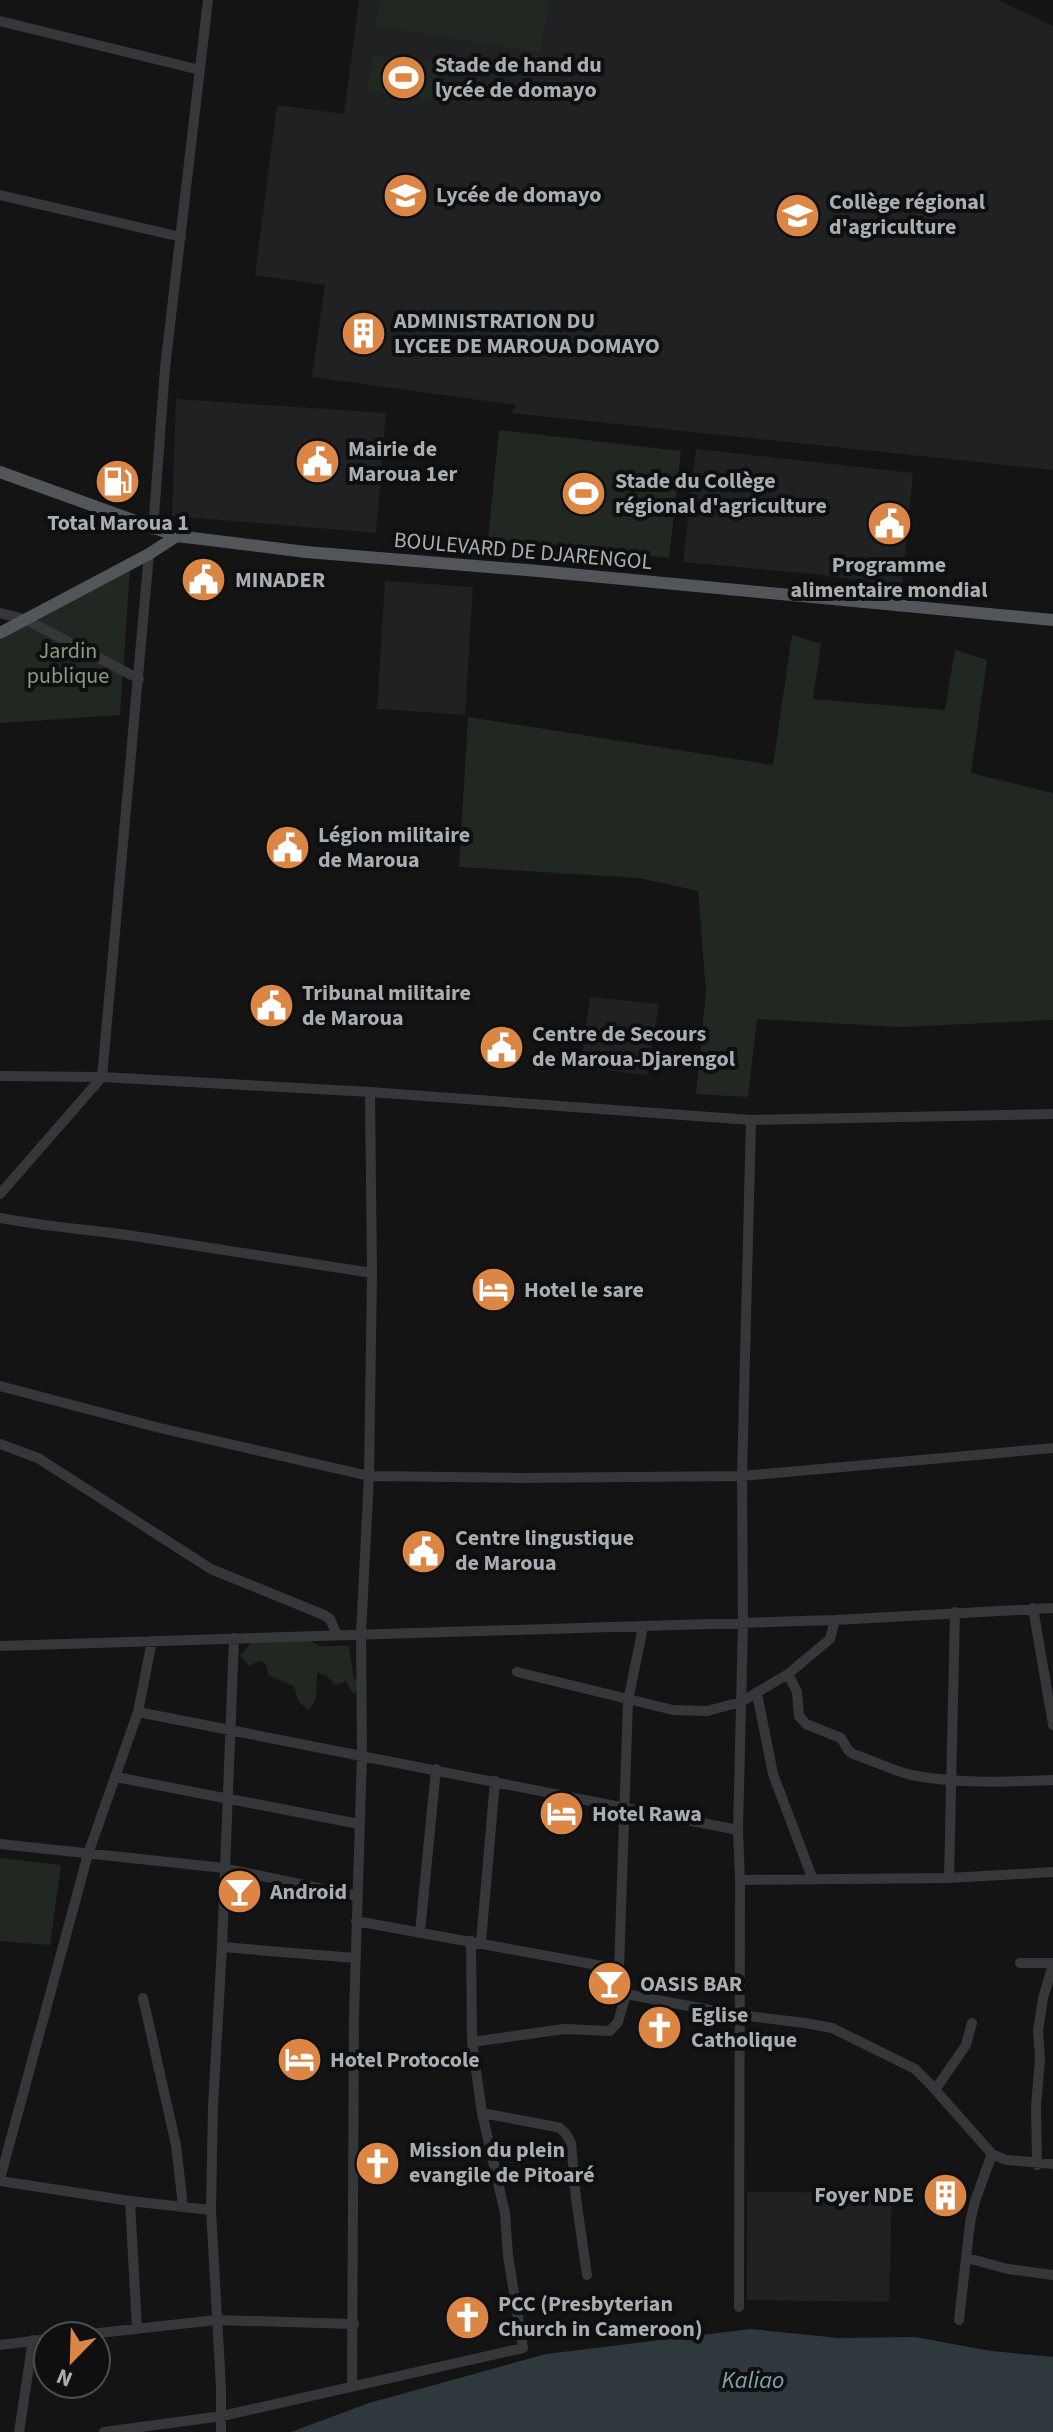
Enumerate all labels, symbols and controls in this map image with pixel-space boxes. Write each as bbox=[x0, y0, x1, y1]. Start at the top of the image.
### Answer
place label: Stade de hand du lycée de domayo bbox=[435, 49, 602, 106]
sports icon: Stade de hand du lycée de domayo bbox=[380, 54, 428, 102]
school or university icon: Lycée de domayo bbox=[381, 171, 429, 219]
place label: Lycée de domayo bbox=[436, 179, 602, 211]
place label: Collège régional d'agriculture bbox=[829, 186, 986, 243]
school or university icon: Collège régional d'agriculture bbox=[774, 191, 822, 239]
place label: ADMINISTRATION DU LYCEE DE MAROUA DOMAYO bbox=[393, 305, 660, 362]
building icon: ADMINISTRATION DU LYCEE DE MAROUA DOMAYO bbox=[339, 310, 387, 358]
place label: Mairie de Maroua 1er bbox=[348, 433, 458, 490]
public building icon: Mairie de Maroua 1er bbox=[293, 438, 341, 486]
fuel station icon: Total Maroua 1 bbox=[94, 458, 142, 506]
place label: Stade du Collège régional d'agriculture bbox=[615, 465, 827, 522]
sports icon: Stade du Collège régional d'agriculture bbox=[560, 470, 608, 518]
public building icon: Programme alimentaire mondial bbox=[865, 500, 913, 548]
place label: Total Maroua 1 bbox=[47, 507, 189, 539]
street label: BOULEVARD DE DJARENGOL bbox=[392, 524, 654, 578]
place label: Programme alimentaire mondial bbox=[791, 549, 988, 606]
public building icon: MINADER bbox=[180, 556, 228, 604]
place label: MINADER bbox=[235, 564, 326, 596]
park label: Jardin publique bbox=[27, 635, 109, 692]
place label: Légion militaire de Maroua bbox=[318, 819, 470, 876]
public building icon: Légion militaire de Maroua bbox=[263, 824, 311, 872]
place label: Tribunal militaire de Maroua bbox=[302, 977, 471, 1034]
public building icon: Tribunal militaire de Maroua bbox=[247, 982, 295, 1030]
place label: Centre de Secours de Maroua-Djarengol bbox=[532, 1018, 736, 1075]
public building icon: Centre de Secours de Maroua-Djarengol bbox=[477, 1023, 525, 1071]
hotel icon: Hotel le sare bbox=[469, 1266, 517, 1314]
place label: Hotel le sare bbox=[524, 1274, 644, 1306]
place label: Centre lingustique de Maroua bbox=[455, 1522, 634, 1579]
public building icon: Centre lingustique de Maroua bbox=[400, 1527, 448, 1575]
hotel icon: Hotel Rawa bbox=[537, 1790, 585, 1838]
place label: Hotel Rawa bbox=[592, 1798, 702, 1830]
bar icon: Android bbox=[215, 1868, 263, 1916]
place label: Android bbox=[269, 1876, 347, 1908]
bar icon: OASIS BAR bbox=[585, 1960, 633, 2008]
place label: OASIS BAR bbox=[640, 1968, 743, 2000]
place label: Eglise Catholique bbox=[691, 1999, 797, 2056]
church icon: Eglise Catholique bbox=[636, 2004, 684, 2052]
hotel icon: Hotel Protocole bbox=[275, 2036, 323, 2084]
place label: Hotel Protocole bbox=[330, 2044, 480, 2076]
place label: Mission du plein evangile de Pitoaré bbox=[409, 2134, 595, 2191]
church icon: Mission du plein evangile de Pitoaré bbox=[354, 2139, 402, 2187]
building icon: Foyer NDE bbox=[921, 2171, 969, 2219]
place label: Foyer NDE bbox=[814, 2179, 914, 2211]
place label: PCC (Presbyterian Church in Cameroon) bbox=[498, 2288, 702, 2345]
church icon: PCC (Presbyterian Church in Cameroon) bbox=[443, 2293, 491, 2341]
north arrow bbox=[32, 2320, 112, 2400]
text: N bbox=[52, 2360, 78, 2395]
water label: Kaliao bbox=[722, 2363, 784, 2398]

